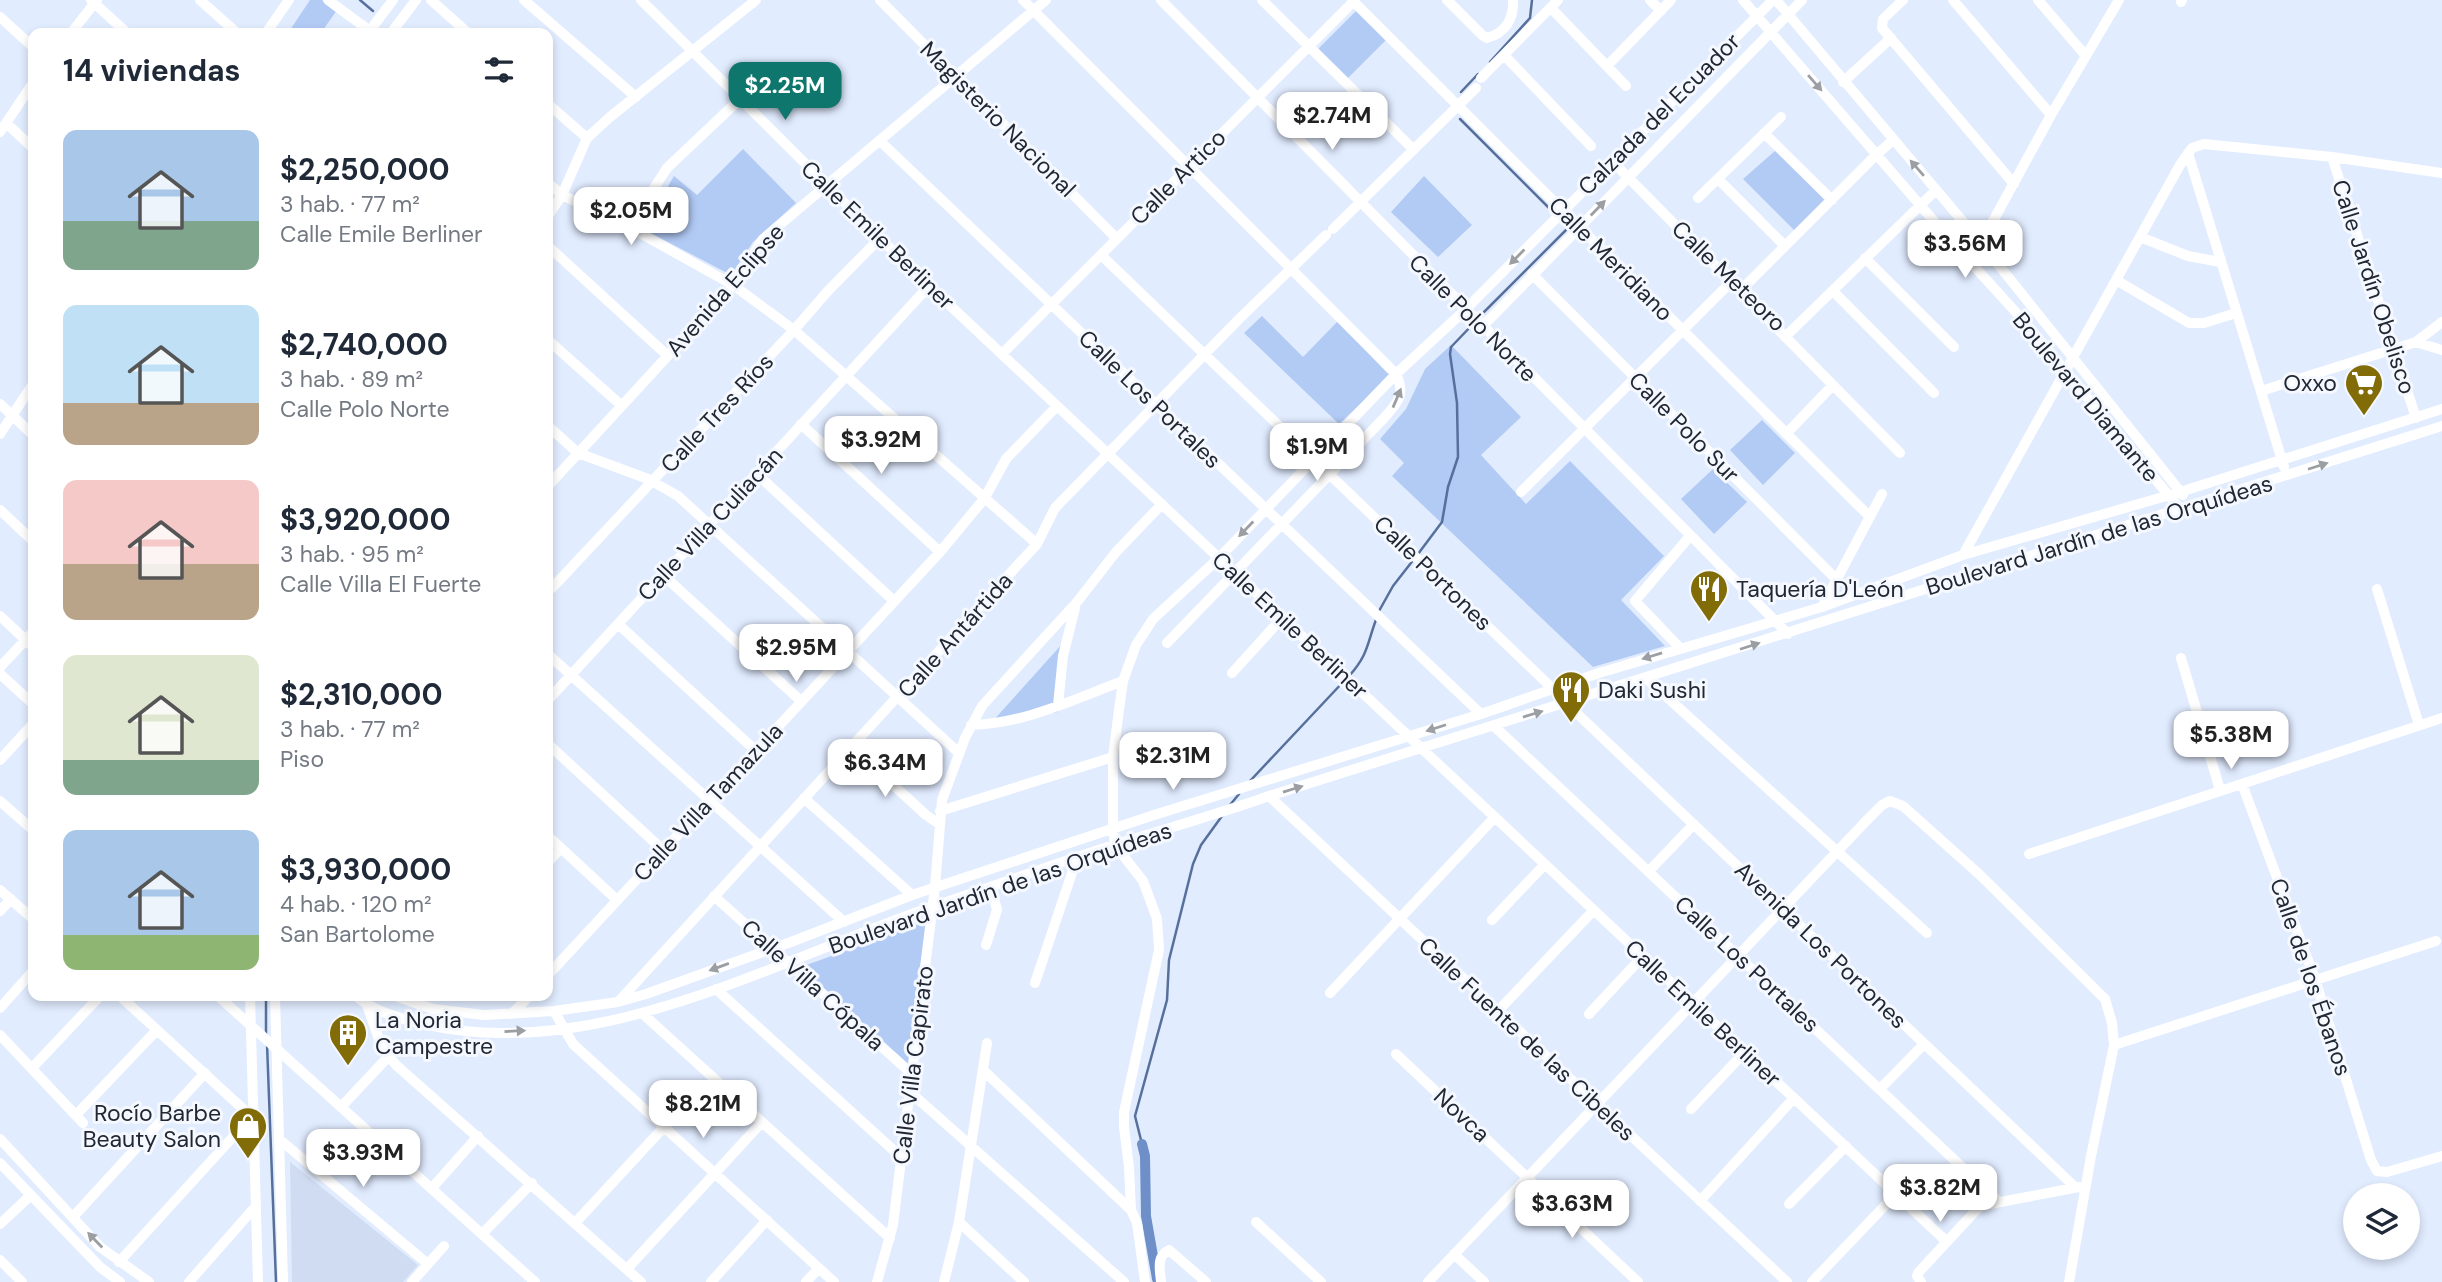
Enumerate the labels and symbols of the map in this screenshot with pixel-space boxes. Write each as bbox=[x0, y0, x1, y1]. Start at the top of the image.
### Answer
street label: Calzada del Ecuador bbox=[1572, 27, 1746, 201]
street label: Magisterio Nacional bbox=[914, 35, 1082, 203]
pin: $2.25M bbox=[728, 62, 842, 122]
one-way arrow bbox=[1807, 74, 1823, 92]
pin: $2.74M bbox=[1275, 92, 1389, 152]
street label: Calle Artico bbox=[1124, 123, 1232, 231]
street label: Calle Emile Berliner bbox=[795, 154, 961, 316]
one-way arrow bbox=[1909, 159, 1925, 177]
street label: Calle Jardín Obelisco bbox=[2325, 176, 2423, 398]
pin: $2.05M bbox=[574, 188, 688, 247]
street label: Calle Meridiano bbox=[1542, 190, 1680, 328]
one-way arrow bbox=[1589, 200, 1605, 217]
street label: Calle Meteoro bbox=[1666, 214, 1792, 338]
street label: Avenida Eclipse bbox=[659, 217, 791, 363]
pin: $3.56M bbox=[1908, 220, 2022, 280]
street label: Calle Polo Norte bbox=[1402, 247, 1544, 389]
one-way arrow bbox=[1510, 248, 1526, 265]
street label: Boulevard Diamante bbox=[2006, 306, 2166, 488]
street label: Calle Los Portales bbox=[1072, 323, 1228, 475]
street label: Calle Tres Ríos bbox=[654, 347, 780, 479]
supermarket icon: Oxxo bbox=[2343, 362, 2385, 417]
street label: Calle Polo Sur bbox=[1622, 365, 1746, 489]
place label: Oxxo bbox=[2283, 368, 2337, 398]
one-way arrow bbox=[1391, 387, 1402, 408]
pin: $3.92M bbox=[824, 416, 938, 476]
pin: $1.9M bbox=[1268, 424, 1366, 483]
street label: Calle Villa Culiacán bbox=[631, 441, 789, 607]
one-way arrow bbox=[2307, 461, 2328, 471]
street label: Boulevard Jardín de las Orquídeas bbox=[1922, 468, 2276, 602]
street label: Calle Portones bbox=[1367, 509, 1499, 637]
one-way arrow bbox=[1239, 520, 1255, 537]
street label: Calle Emile Berliner bbox=[1206, 545, 1374, 705]
street label: Calle Antártida bbox=[891, 566, 1019, 704]
restaurant icon: Taquería D'León bbox=[1688, 568, 1730, 623]
place label: Taquería D'León bbox=[1736, 574, 1904, 604]
pin: $2.95M bbox=[739, 624, 853, 684]
one-way arrow bbox=[1740, 640, 1761, 651]
one-way arrow bbox=[1642, 652, 1663, 662]
restaurant icon: Daki Sushi bbox=[1550, 669, 1592, 724]
place label: Daki Sushi bbox=[1598, 675, 1706, 705]
one-way arrow bbox=[1523, 708, 1544, 719]
pin: $5.38M bbox=[2174, 712, 2288, 771]
street label: Calle Villa Tamazula bbox=[627, 716, 789, 888]
one-way arrow bbox=[1426, 723, 1447, 734]
pin: $2.31M bbox=[1116, 732, 1230, 792]
pin: $6.34M bbox=[828, 740, 942, 799]
one-way arrow bbox=[1282, 783, 1303, 793]
street label: Boulevard Jardín de las Orquídeas bbox=[824, 815, 1176, 961]
street label: Avenida Los Portones bbox=[1728, 855, 1914, 1035]
street label: Calle de los Ébanos bbox=[2263, 874, 2359, 1080]
street label: Calle Los Portales bbox=[1668, 889, 1826, 1039]
street label: Calle Villa Cópala bbox=[735, 913, 891, 1057]
street label: Calle Fuente de las Cibeles bbox=[1412, 930, 1642, 1148]
street label: Calle Emile Berliner bbox=[1619, 933, 1787, 1093]
one-way arrow bbox=[709, 962, 730, 973]
street label: Calle Villa Capirato bbox=[886, 964, 940, 1166]
place label: La Noria Campestre bbox=[375, 1005, 493, 1061]
building icon: La Noria Campestre bbox=[327, 1012, 369, 1067]
one-way arrow bbox=[504, 1026, 526, 1037]
pin: $8.21M bbox=[646, 1080, 760, 1140]
street label: Novca bbox=[1428, 1081, 1496, 1149]
place label: Rocío Barbe Beauty Salon bbox=[83, 1098, 221, 1154]
shop icon: Rocío Barbe Beauty Salon bbox=[227, 1105, 269, 1160]
pin: $3.93M bbox=[306, 1130, 420, 1189]
pin: $3.82M bbox=[1883, 1164, 1997, 1224]
pin: $3.63M bbox=[1515, 1180, 1629, 1240]
one-way arrow bbox=[86, 1232, 103, 1249]

